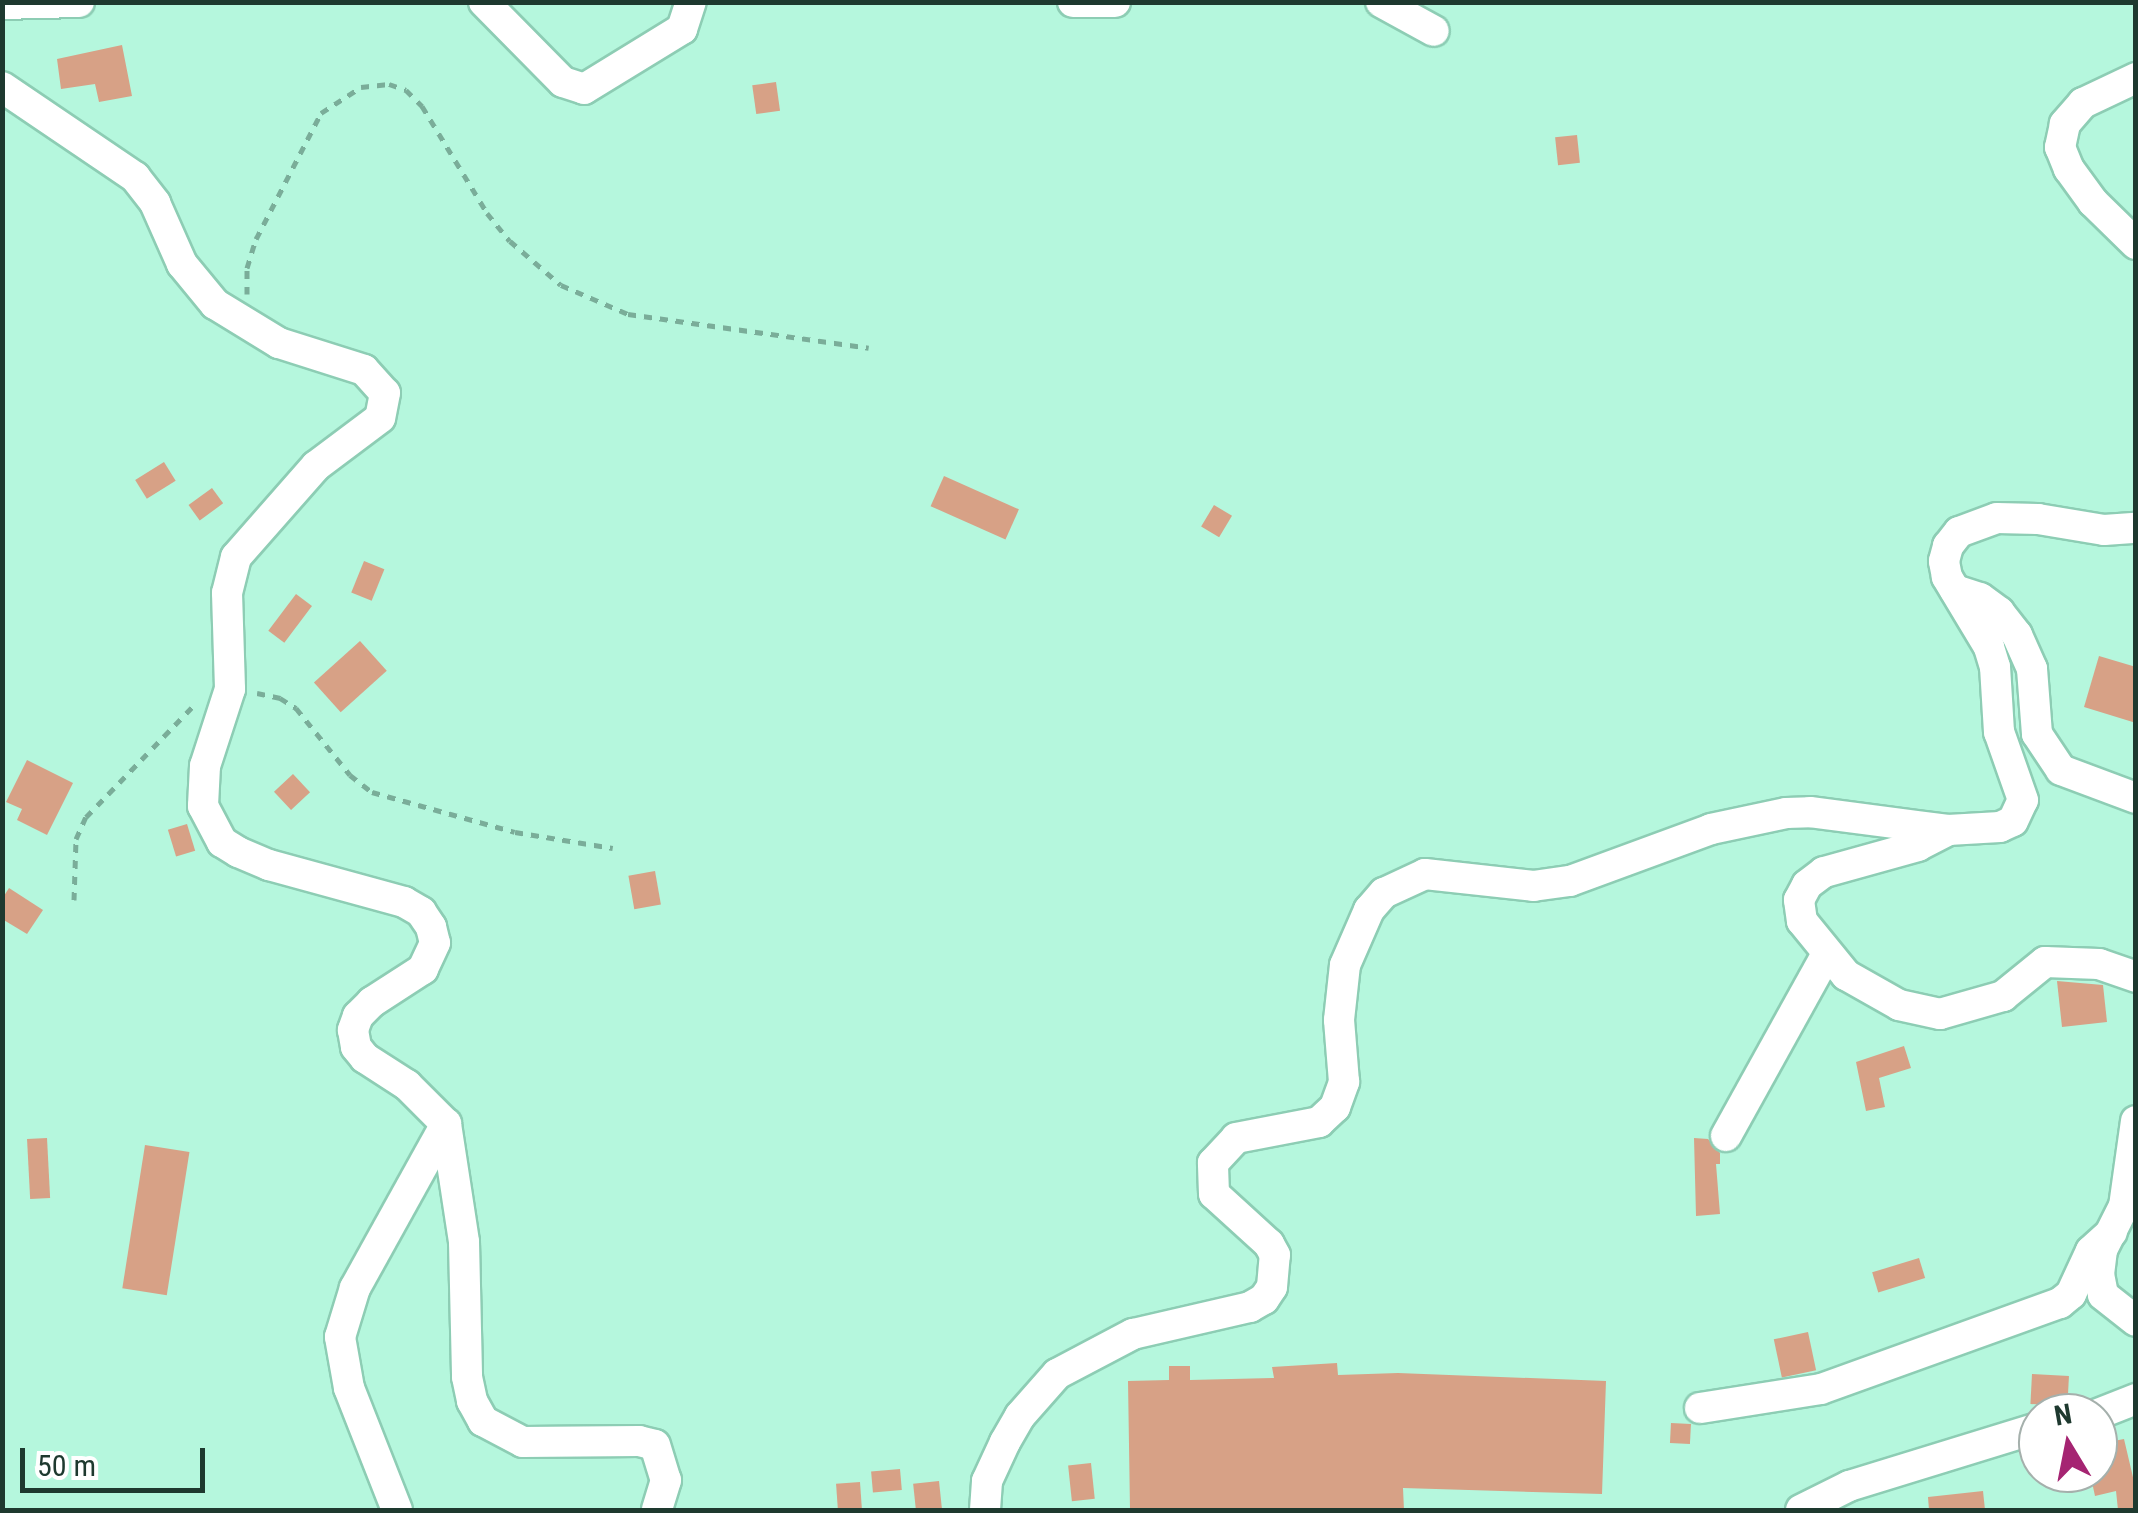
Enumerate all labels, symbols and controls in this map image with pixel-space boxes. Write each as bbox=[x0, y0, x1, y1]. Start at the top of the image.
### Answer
north arrow bbox=[2018, 1393, 2118, 1493]
text: N bbox=[2052, 1397, 2074, 1433]
scale bar bbox=[25, 1428, 210, 1490]
text: 50 m bbox=[37, 1448, 96, 1483]

